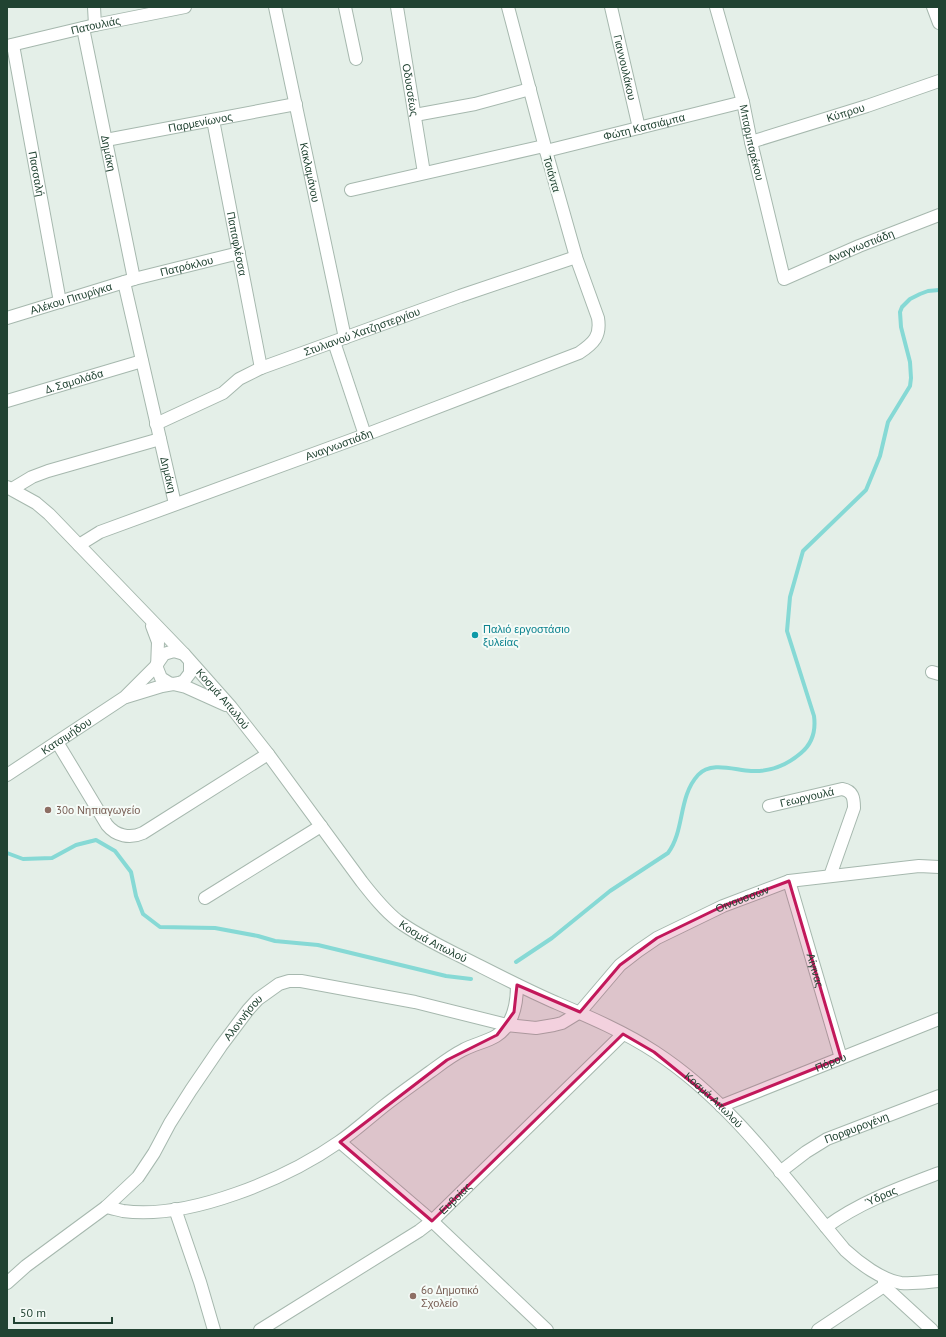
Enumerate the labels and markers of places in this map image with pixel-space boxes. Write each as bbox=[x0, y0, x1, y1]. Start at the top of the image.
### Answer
place label: Παλιό εργοστάσιο ξυλείας bbox=[483, 622, 570, 649]
marker: Παλιό εργοστάσιο ξυλείας bbox=[470, 630, 480, 640]
place label: 30ο Νηπιαγωγείο bbox=[56, 803, 140, 817]
marker: 30ο Νηπιαγωγείο bbox=[43, 805, 53, 815]
place label: 6ο Δημοτικό Σχολείο bbox=[421, 1283, 479, 1310]
marker: 6ο Δημοτικό Σχολείο bbox=[408, 1291, 418, 1301]

